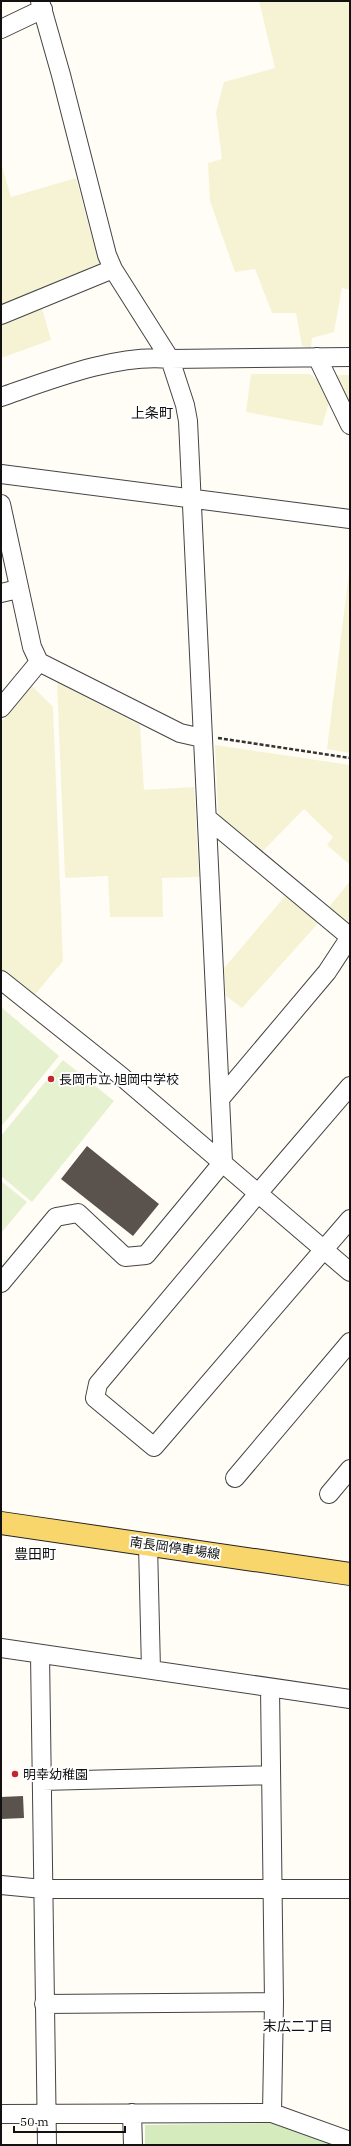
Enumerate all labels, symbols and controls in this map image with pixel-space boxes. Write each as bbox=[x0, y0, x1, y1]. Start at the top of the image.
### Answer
district label: 上条町 bbox=[131, 404, 173, 422]
place label: 長岡市立 旭岡中学校 bbox=[59, 1071, 179, 1088]
marker: 長岡市立 旭岡中学校 bbox=[46, 1074, 56, 1084]
street label: 南長岡停車場線 bbox=[129, 1533, 221, 1563]
district label: 豊田町 bbox=[14, 1545, 56, 1563]
place label: 明幸幼稚園 bbox=[23, 1766, 88, 1783]
marker: 明幸幼稚園 bbox=[10, 1769, 20, 1779]
district label: 末広二丁目 bbox=[263, 2017, 333, 2035]
scale bar bbox=[14, 2108, 125, 2134]
text: 50 m bbox=[20, 2114, 49, 2129]

